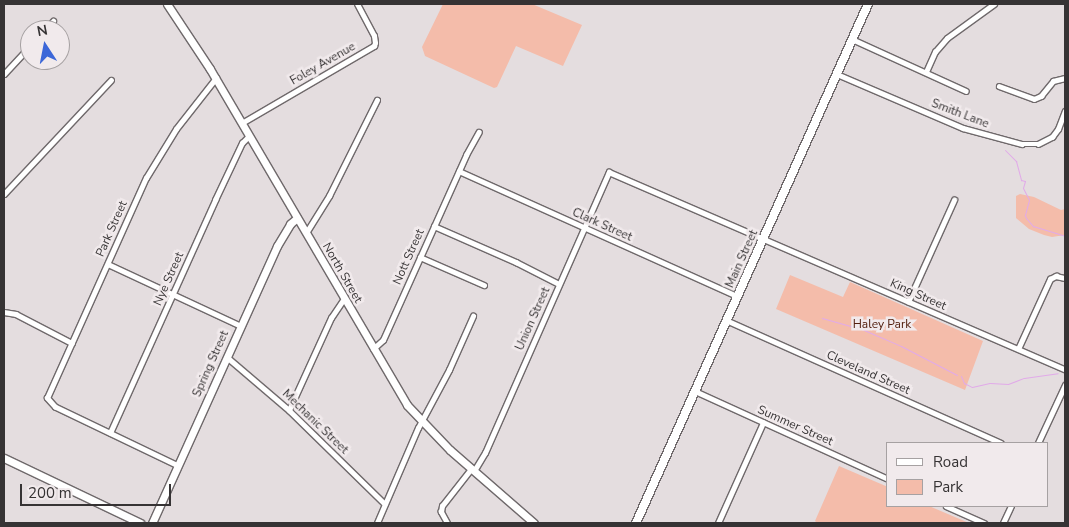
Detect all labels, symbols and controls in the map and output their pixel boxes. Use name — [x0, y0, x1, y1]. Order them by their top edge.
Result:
north arrow — [20, 20, 70, 70]
text: N — [35, 20, 49, 41]
street label: Foley Avenue — [288, 40, 358, 88]
street label: Smith Lane — [929, 96, 991, 132]
street label: Park Street — [93, 199, 131, 259]
street label: Clark Street — [570, 205, 634, 245]
street label: Nott Street — [390, 227, 428, 287]
street label: Main Street — [723, 228, 761, 290]
street label: North Street — [319, 240, 365, 306]
street label: Nye Street — [151, 250, 187, 308]
street label: King Street — [888, 276, 948, 314]
street label: Union Street — [513, 285, 553, 353]
park label: Haley Park — [853, 318, 911, 332]
street label: Spring Street — [190, 329, 232, 399]
street label: Cleveland Street — [824, 348, 912, 398]
street label: Mechanic Street — [279, 387, 351, 457]
street label: Summer Street — [755, 403, 835, 449]
legend — [886, 442, 1049, 507]
text: Road — [933, 452, 968, 472]
scale bar — [22, 474, 174, 506]
text: Park — [933, 477, 963, 497]
text: 200 m — [28, 483, 72, 503]

